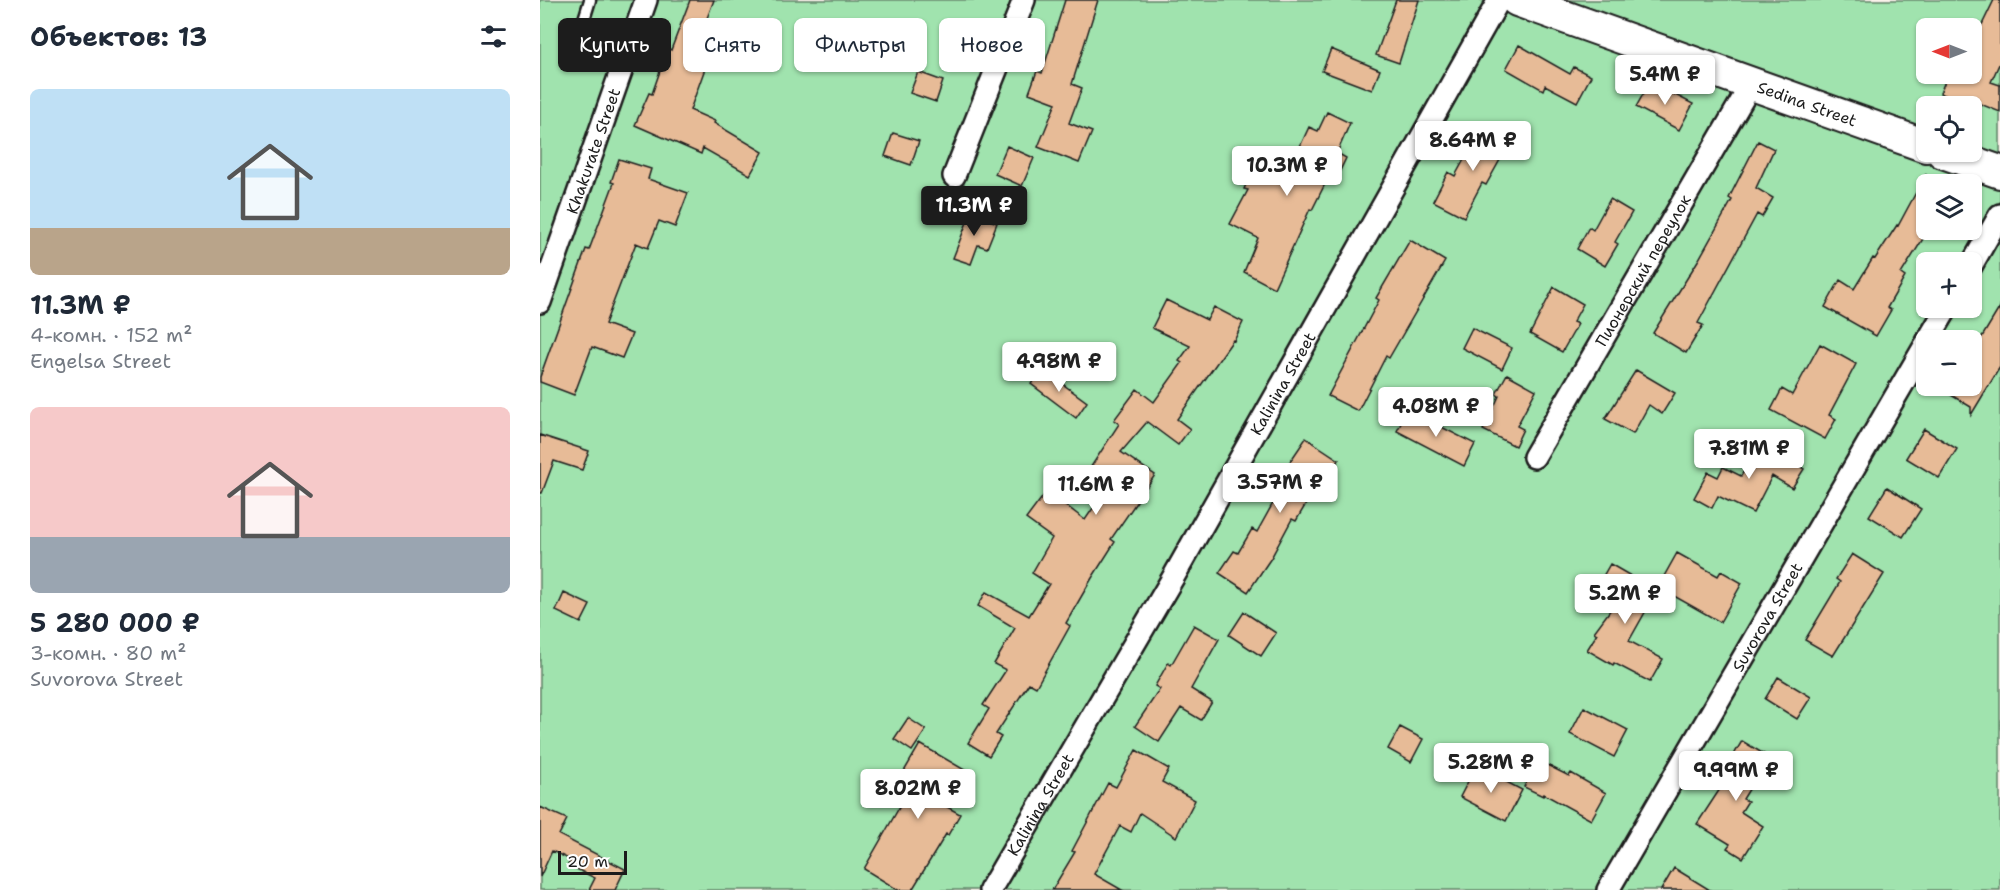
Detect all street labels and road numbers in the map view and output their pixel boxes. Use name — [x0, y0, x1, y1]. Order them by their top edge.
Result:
street label: Sedina Street — [1754, 77, 1860, 131]
street label: Khakurate Street — [562, 85, 625, 217]
street label: Пионерский переулок — [1591, 190, 1696, 350]
street label: Kalinina Street — [1246, 328, 1320, 439]
street label: Suvorova Street — [1728, 559, 1807, 675]
street label: Kalinina Street — [1002, 750, 1079, 860]

